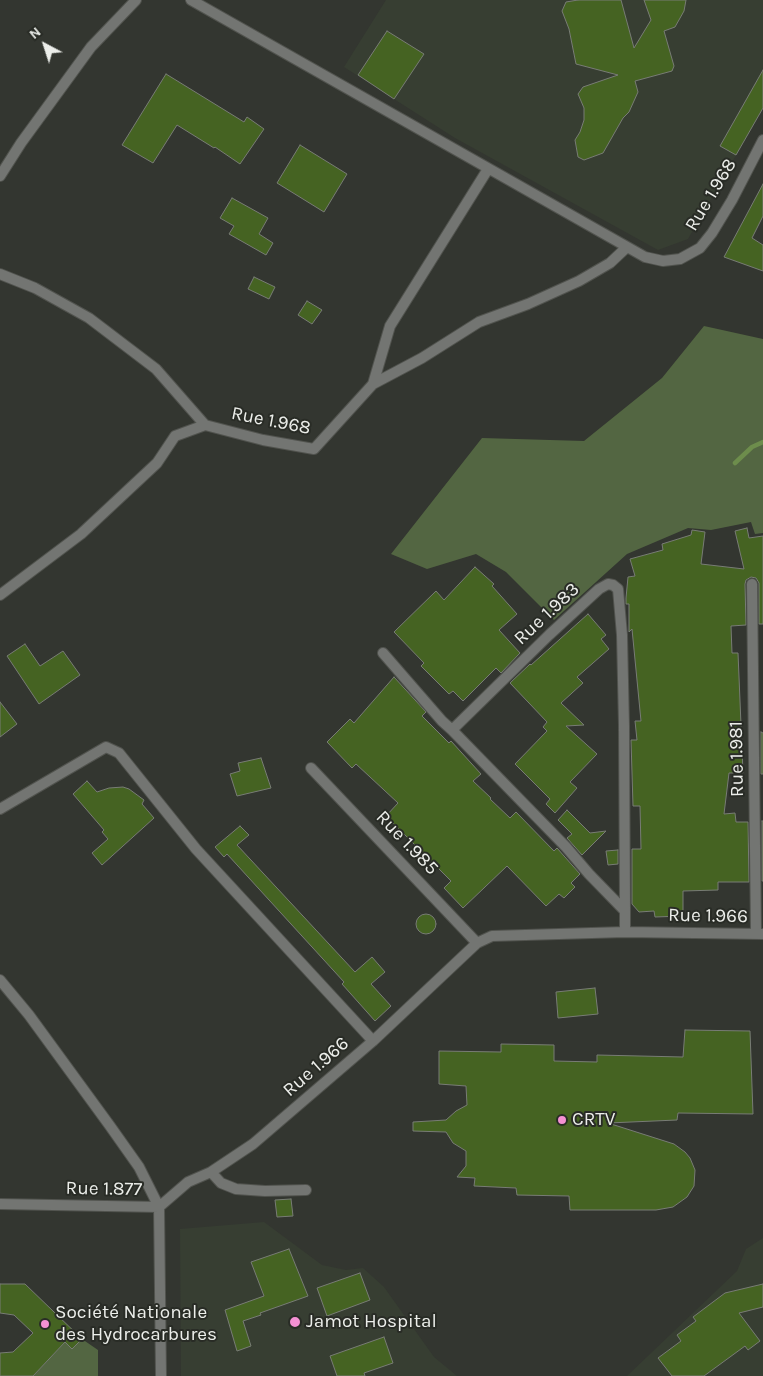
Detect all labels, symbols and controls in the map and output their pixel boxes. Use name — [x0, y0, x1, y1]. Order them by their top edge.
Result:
north arrow — [20, 20, 70, 70]
text: N — [26, 23, 44, 43]
street label: Rue 1.968 — [680, 155, 742, 235]
street label: Rue 1.968 — [229, 402, 313, 440]
street label: Rue 1.983 — [510, 578, 584, 650]
street label: Rue 1.981 — [725, 721, 749, 797]
street label: Rue 1.985 — [371, 806, 443, 880]
street label: Rue 1.966 — [668, 904, 748, 928]
street label: Rue 1.966 — [278, 1032, 354, 1102]
place label: CRTV — [572, 1109, 615, 1131]
marker: CRTV — [556, 1114, 568, 1126]
street label: Rue 1.877 — [66, 1177, 142, 1201]
place label: Société Nationale des Hydrocarbures — [55, 1302, 217, 1346]
place label: Jamot Hospital — [306, 1311, 437, 1333]
marker: Jamot Hospital — [288, 1315, 302, 1329]
marker: Société Nationale des Hydrocarbures — [39, 1318, 51, 1330]

